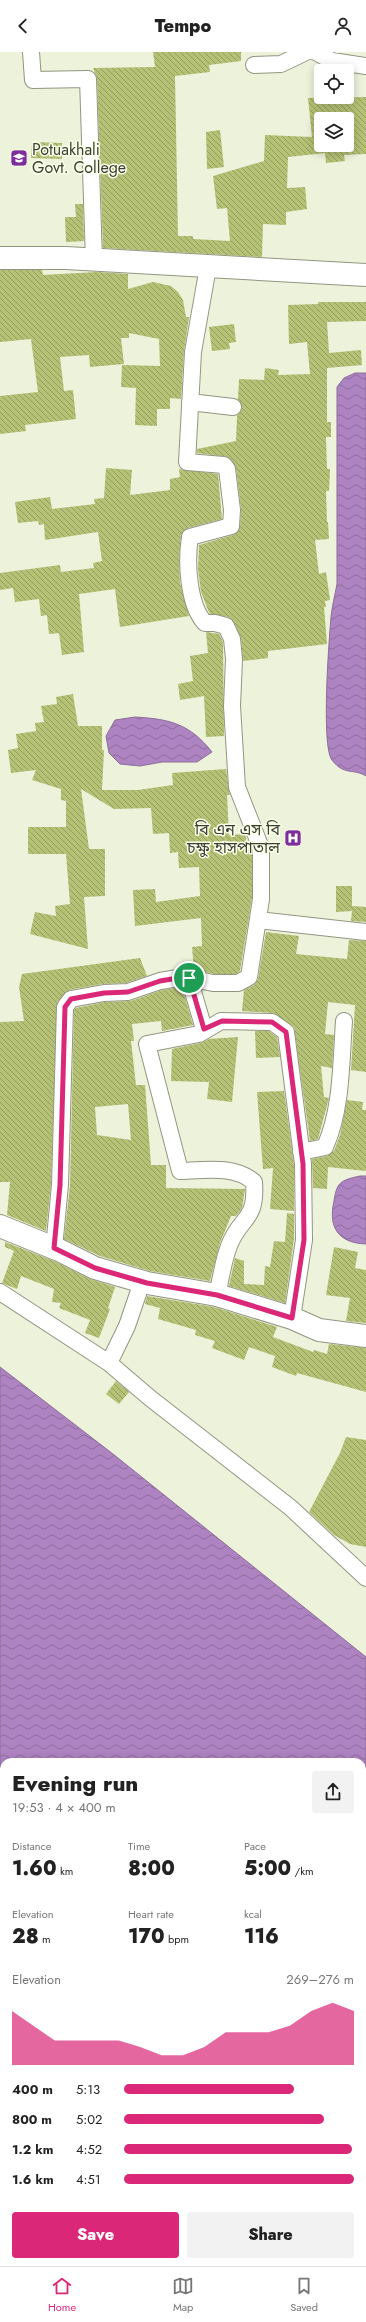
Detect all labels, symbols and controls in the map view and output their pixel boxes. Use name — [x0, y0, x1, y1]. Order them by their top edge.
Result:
text: Tempo — [155, 13, 211, 39]
icon: back — [12, 15, 34, 37]
icon: person — [332, 15, 354, 37]
map controls — [314, 64, 354, 152]
button: locate — [314, 64, 354, 104]
button: layers — [314, 112, 354, 152]
place label: Potuakhali Govt. College — [32, 138, 126, 179]
school or university icon: Potuakhali Govt. College — [9, 148, 29, 168]
place label: বি এন এস বি চক্ষু হাসপাতাল — [186, 818, 280, 859]
hospital icon: বি এন এস বি চক্ষু হাসপাতাল — [283, 828, 303, 848]
pin — [172, 961, 206, 995]
icon: arrive — [178, 967, 200, 989]
text: Evening run — [12, 1767, 138, 1799]
button: share — [312, 1771, 354, 1813]
text: 19:53 · 4 × 400 m — [12, 1798, 116, 1817]
text: Distance — [12, 1838, 51, 1854]
text: Time — [128, 1838, 150, 1854]
text: Pace — [244, 1838, 266, 1854]
text: 1.60 — [12, 1854, 57, 1883]
text: 8:00 — [128, 1854, 175, 1883]
text: 5:00 — [244, 1854, 291, 1883]
text: km — [57, 1863, 73, 1879]
text: /km — [291, 1863, 314, 1879]
text: Elevation — [12, 1906, 54, 1922]
text: Heart rate — [128, 1906, 174, 1922]
text: kcal — [244, 1906, 262, 1922]
text: 28 — [12, 1922, 39, 1951]
text: 170 — [128, 1922, 165, 1951]
text: 116 — [244, 1922, 279, 1951]
text: m — [39, 1931, 51, 1947]
text: bpm — [165, 1931, 189, 1947]
text: Elevation — [12, 1970, 61, 1989]
text: 269–276 m — [286, 1970, 354, 1989]
text: 400 m — [12, 2080, 53, 2099]
text: 5:13 — [76, 2080, 100, 2099]
text: 800 m — [12, 2110, 52, 2129]
text: 5:02 — [76, 2110, 102, 2129]
text: 1.2 km — [12, 2140, 53, 2159]
text: 4:52 — [76, 2140, 102, 2159]
text: 1.6 km — [12, 2170, 54, 2189]
text: 4:51 — [76, 2170, 101, 2189]
button: Save — [12, 2212, 179, 2258]
button: Share — [187, 2212, 354, 2258]
tab: Home — [48, 2275, 76, 2315]
tab: Map — [172, 2275, 194, 2315]
tab: Saved — [290, 2275, 318, 2315]

